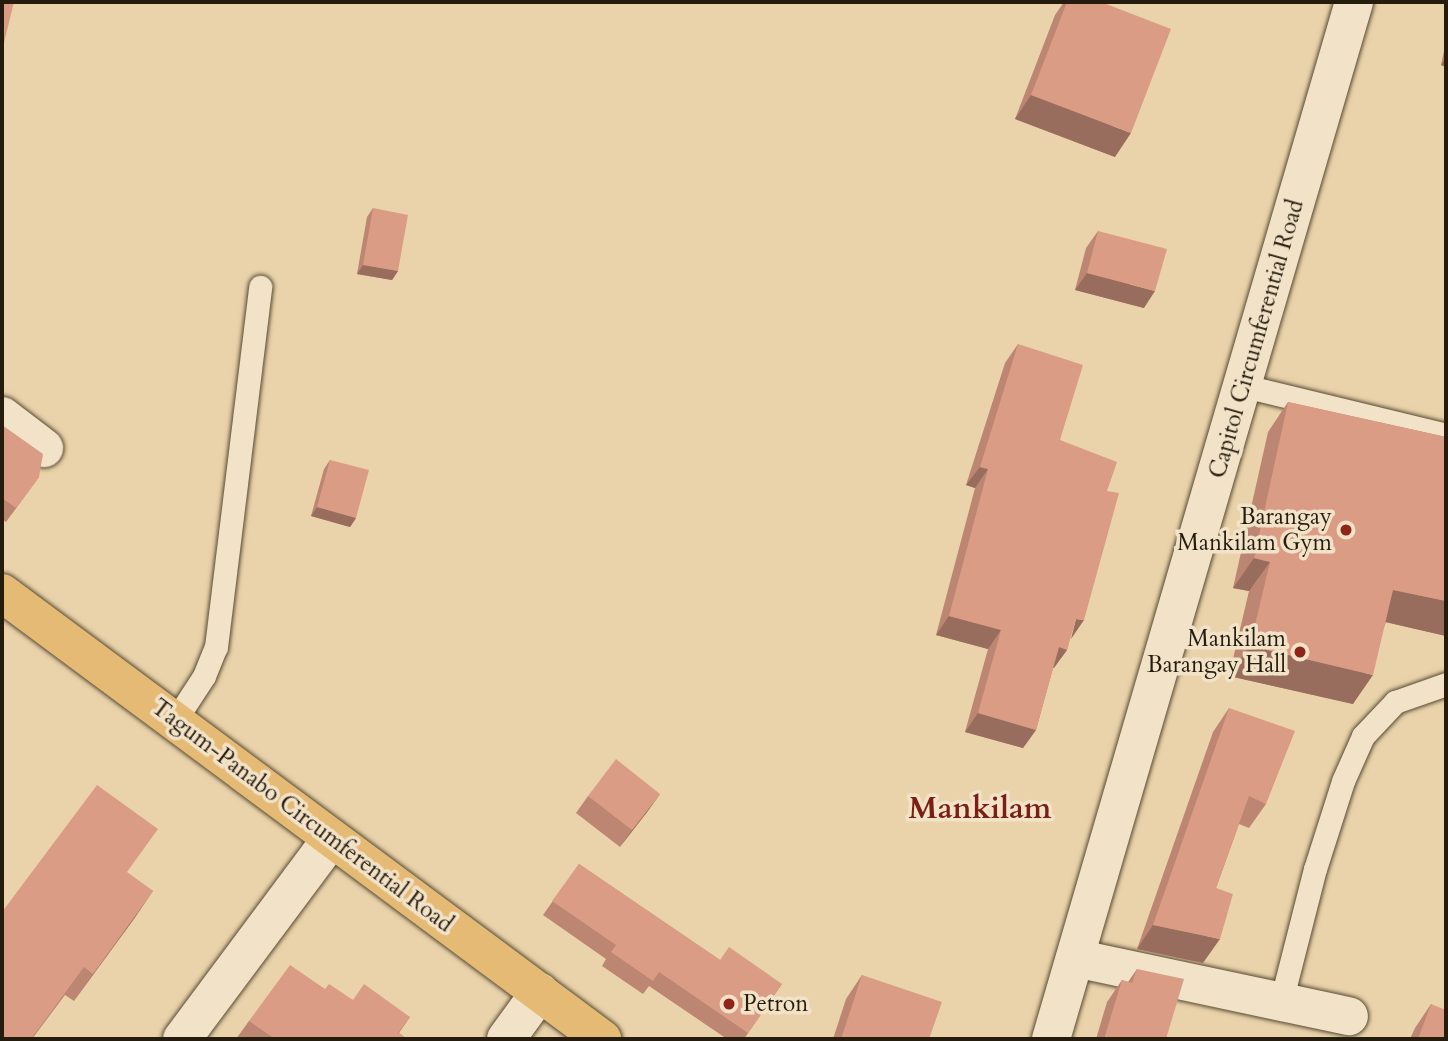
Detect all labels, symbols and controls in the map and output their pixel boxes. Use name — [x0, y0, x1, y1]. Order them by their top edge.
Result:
street label: Capitol Circumferential Road — [1204, 196, 1310, 482]
place label: Barangay Mankilam Gym — [1177, 503, 1332, 557]
marker: Barangay Mankilam Gym — [1338, 522, 1354, 538]
place label: Mankilam Barangay Hall — [1147, 625, 1286, 679]
marker: Mankilam Barangay Hall — [1292, 644, 1308, 660]
street label: Tagum-Panabo Circumferential Road — [146, 694, 458, 938]
district label: Mankilam — [909, 791, 1051, 827]
place label: Petron — [743, 990, 808, 1018]
marker: Petron — [721, 996, 737, 1012]

